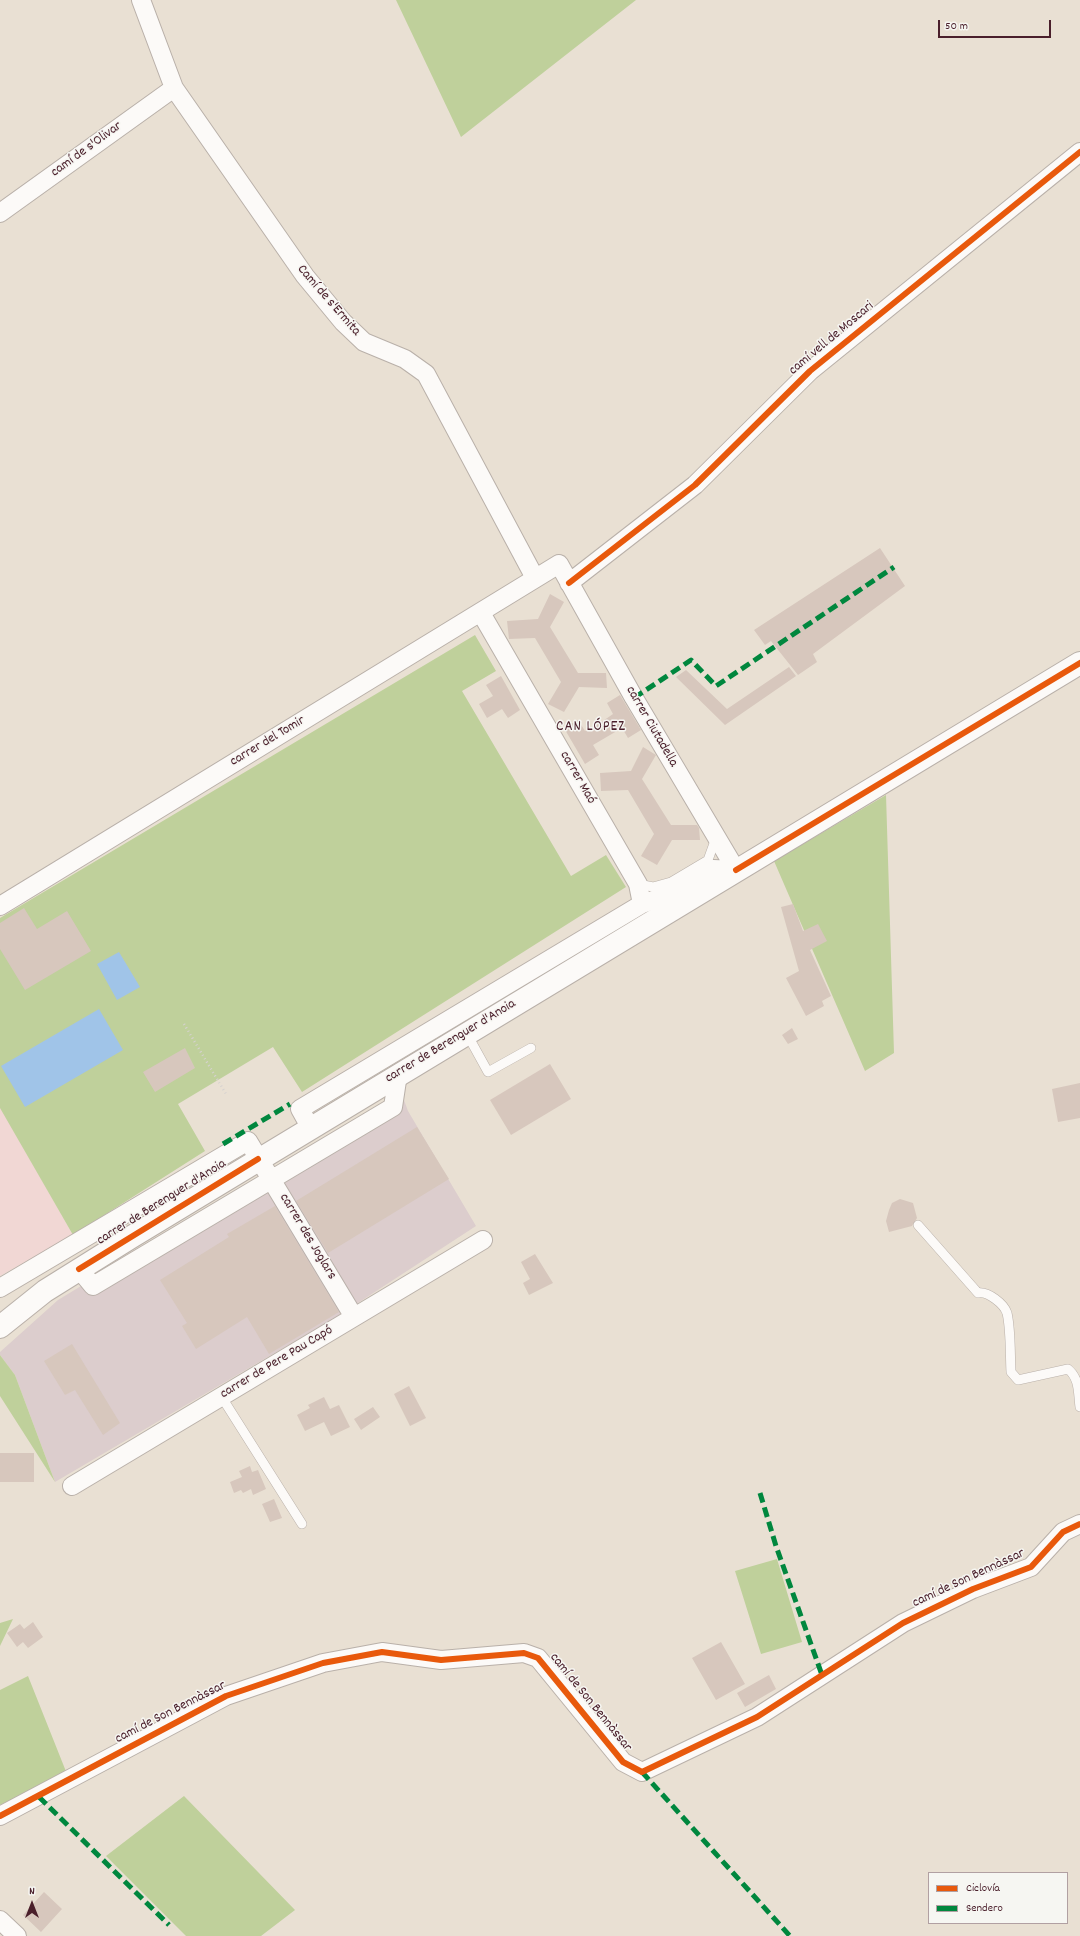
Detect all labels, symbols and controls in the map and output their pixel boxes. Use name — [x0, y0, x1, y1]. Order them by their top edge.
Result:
scale bar — [940, 12, 1053, 38]
text: 50 m — [945, 18, 968, 35]
street label: camí de s'Olivar — [48, 119, 126, 181]
street label: Camí de s'Ermita — [292, 262, 364, 340]
street label: camí vell de Moscari — [786, 299, 878, 379]
street label: carrer Ciutadella — [621, 684, 681, 770]
street label: carrer del Tomir — [228, 713, 308, 771]
district label: CAN LÓPEZ — [556, 719, 626, 737]
street label: carrer Maó — [555, 749, 599, 807]
street label: carrer de Berenguer d'Anoia — [383, 996, 519, 1088]
street label: carrer de Berenguer d'Anoia — [94, 1156, 230, 1250]
street label: carrer des Joglars — [275, 1191, 339, 1283]
street label: carrer de Pere Pau Capó — [218, 1323, 336, 1403]
street label: camí de Son Bennàssar — [910, 1546, 1028, 1612]
street label: camí de Son Bennàssar — [545, 1650, 635, 1756]
street label: camí de Son Bennàssar — [113, 1678, 229, 1748]
legend — [928, 1872, 1068, 1924]
text: Ciclovía — [966, 1880, 1000, 1897]
north arrow — [12, 1884, 52, 1924]
text: N — [29, 1884, 35, 1900]
text: Sendero — [966, 1900, 1003, 1917]

